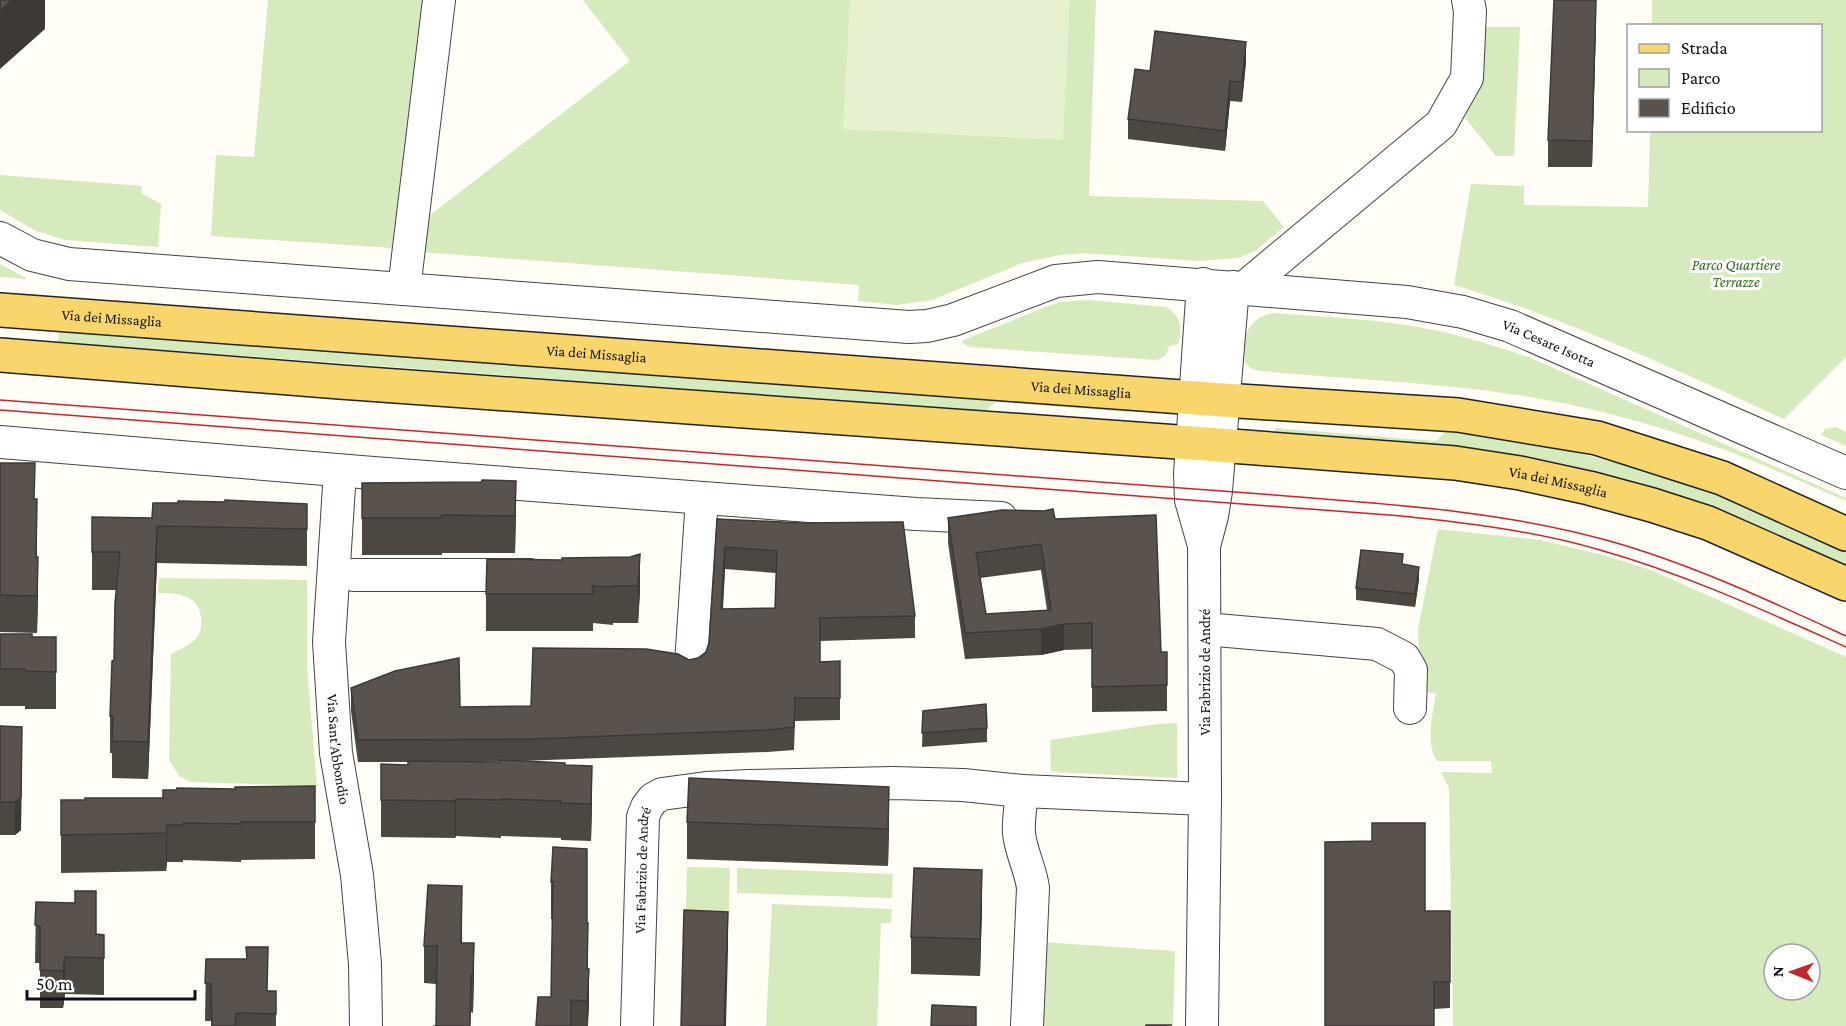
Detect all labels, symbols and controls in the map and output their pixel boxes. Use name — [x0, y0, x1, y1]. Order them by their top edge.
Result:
legend — [1627, 24, 1822, 132]
text: Strada — [1681, 38, 1728, 58]
text: Parco — [1681, 68, 1720, 88]
text: Edificio — [1681, 98, 1736, 118]
park label: Parco Quartiere Terrazze — [1692, 257, 1781, 290]
street label: Via dei Missaglia — [61, 307, 162, 330]
street label: Via Cesare Isotta — [1501, 316, 1598, 370]
street label: Via dei Missaglia — [546, 342, 647, 366]
street label: Via dei Missaglia — [1030, 378, 1132, 401]
street label: Via dei Missaglia — [1508, 463, 1609, 501]
street label: Via Fabrizio de André — [1197, 608, 1213, 735]
street label: Via Sant'Abbondio — [324, 693, 353, 806]
street label: Via Fabrizio de André — [632, 804, 654, 934]
north arrow — [1762, 942, 1822, 1002]
scale bar — [27, 963, 195, 1001]
text: N — [1769, 966, 1786, 977]
text: 50 m — [36, 974, 73, 994]

